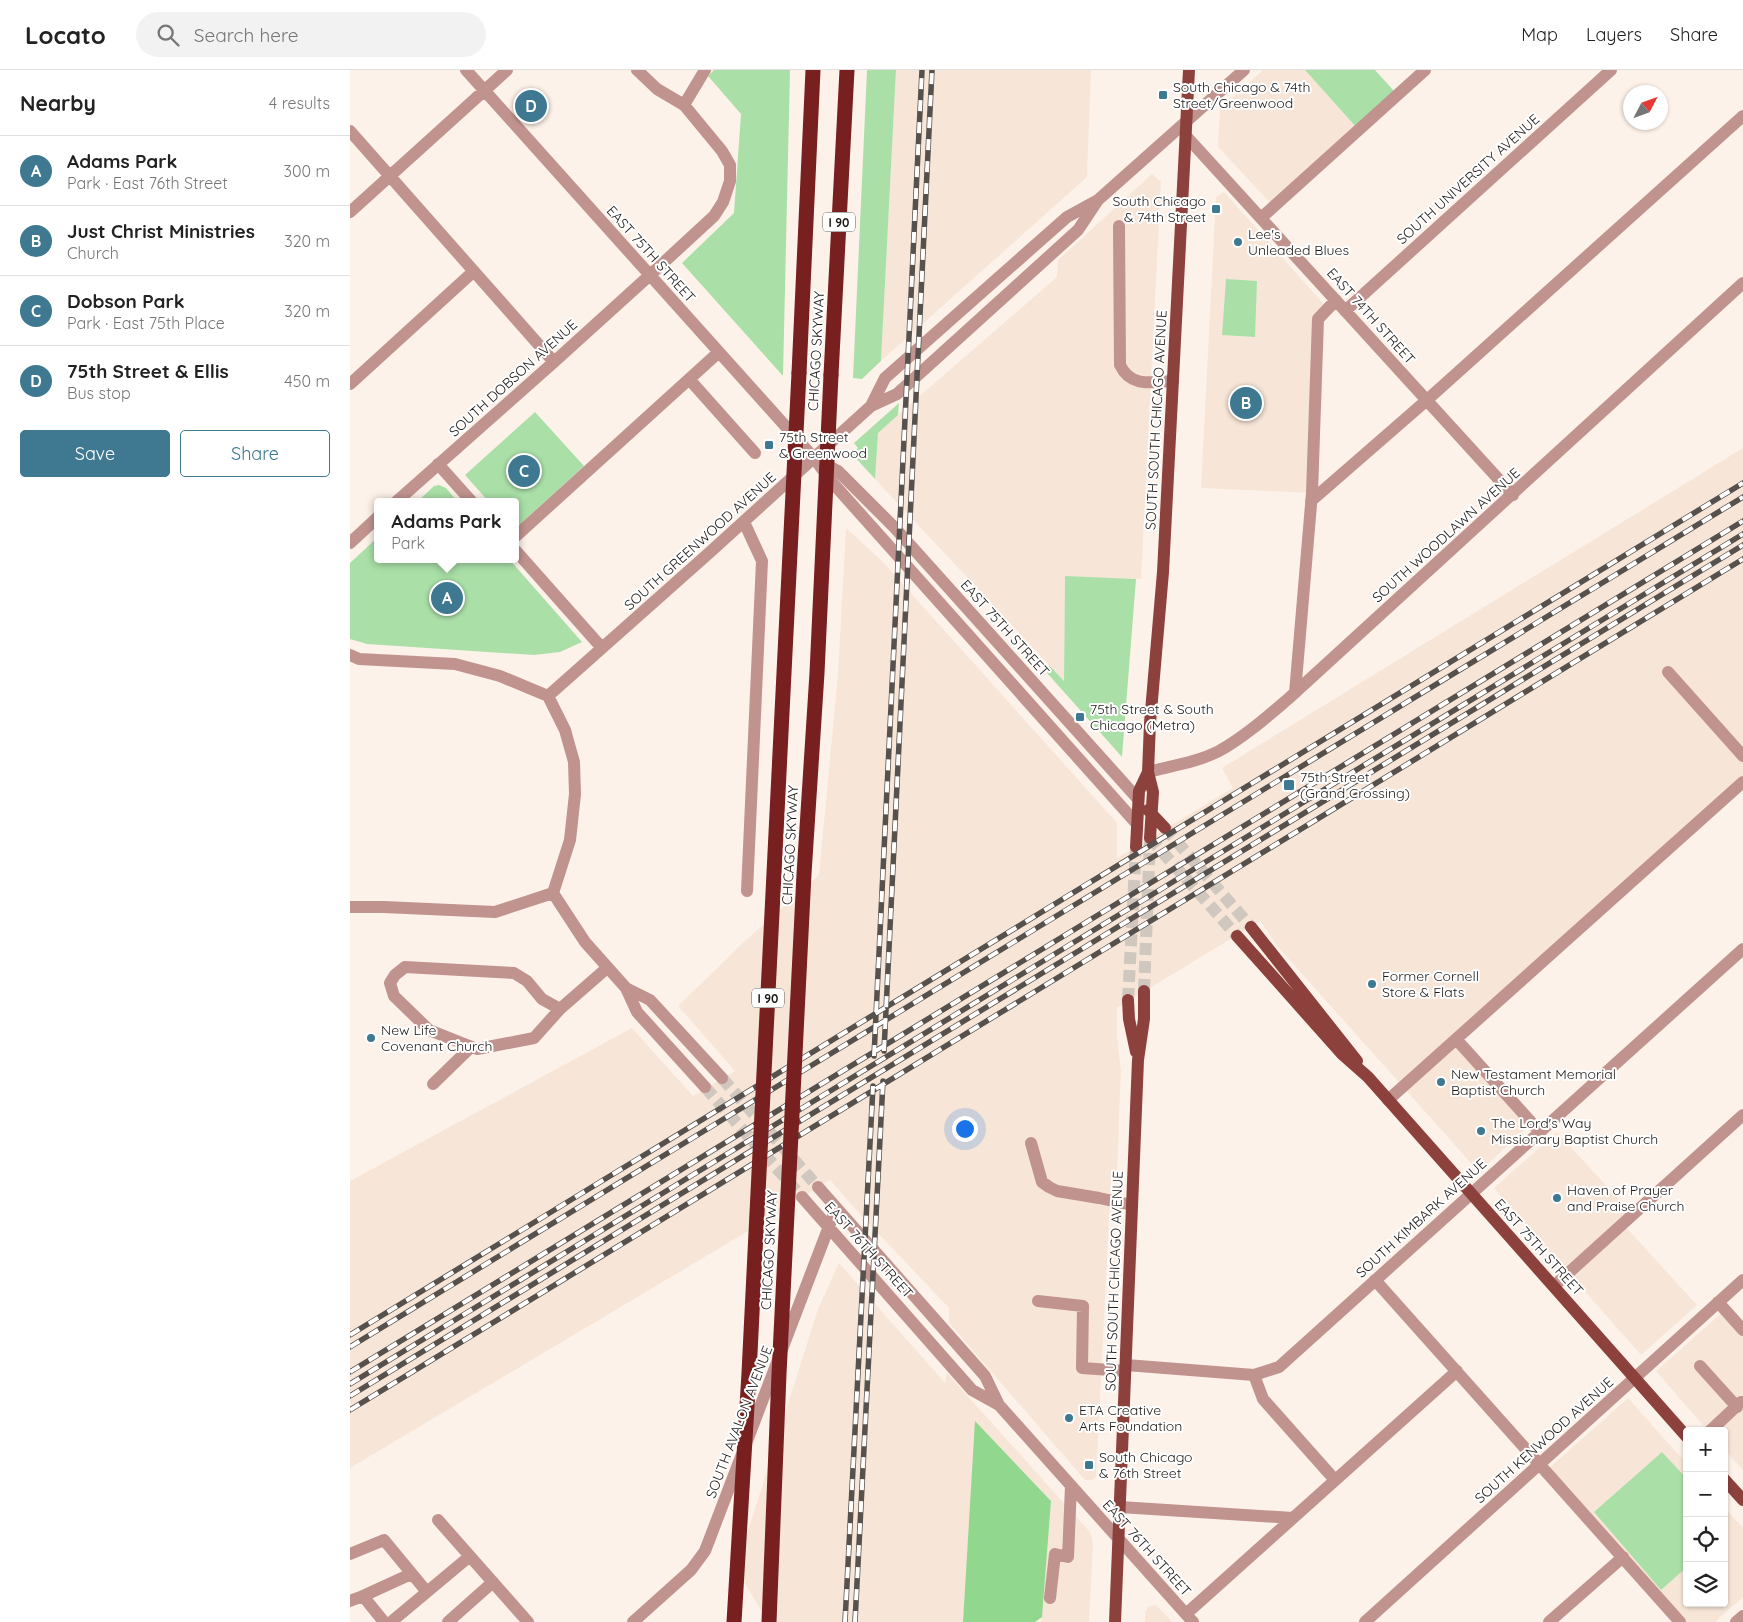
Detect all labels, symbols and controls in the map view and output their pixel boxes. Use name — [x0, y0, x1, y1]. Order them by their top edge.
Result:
search box — [136, 12, 486, 57]
text: Locato — [25, 20, 106, 50]
icon: search — [154, 21, 182, 49]
text: Search here — [194, 23, 299, 47]
text: Map — [1521, 23, 1558, 46]
text: Layers — [1586, 23, 1642, 46]
text: Share — [1670, 23, 1718, 46]
place label: South Chicago & 74th Street/Greenwood — [1173, 78, 1310, 112]
north arrow — [1623, 85, 1668, 130]
pin: D — [515, 87, 547, 125]
marker: South Chicago & 74th Street/Greenwood — [1157, 89, 1169, 101]
text: Nearby — [20, 90, 96, 116]
text: 4 results — [269, 93, 330, 113]
street label: SOUTH UNIVERSITY AVENUE — [1393, 110, 1543, 248]
text: Adams Park — [67, 149, 177, 173]
text: A — [31, 161, 41, 181]
text: 300 m — [284, 161, 330, 181]
text: Park · East 76th Street — [67, 173, 228, 193]
place label: South Chicago & 74th Street — [1112, 192, 1206, 226]
street label: EAST 75TH STREET — [603, 202, 699, 306]
marker: South Chicago & 74th Street — [1210, 203, 1222, 215]
road number: I 90 — [823, 212, 855, 232]
text: Just Christ Ministries — [67, 219, 255, 243]
place label: Lee's Unleaded Blues — [1248, 225, 1349, 259]
text: B — [31, 231, 41, 251]
text: 320 m — [284, 231, 330, 251]
marker: Lee's Unleaded Blues — [1232, 236, 1244, 248]
text: Church — [67, 243, 119, 263]
street label: EAST 74TH STREET — [1323, 264, 1419, 368]
text: Dobson Park — [67, 289, 185, 313]
street label: CHICAGO SKYWAY — [804, 290, 828, 411]
text: C — [31, 301, 41, 321]
text: 320 m — [284, 301, 330, 321]
street label: SOUTH SOUTH CHICAGO AVENUE — [1141, 310, 1171, 530]
text: Park · East 75th Place — [67, 313, 225, 333]
street label: SOUTH DOBSON AVENUE — [445, 316, 581, 440]
text: 75th Street & Ellis — [67, 359, 229, 383]
text: D — [30, 371, 42, 391]
text: 450 m — [284, 371, 330, 391]
text: Bus stop — [67, 383, 131, 403]
pin: B — [1230, 384, 1262, 422]
place label: 75th Street & Greenwood — [779, 428, 867, 462]
button: Save — [20, 430, 170, 477]
button: Share — [180, 430, 330, 477]
marker: 75th Street & Greenwood — [763, 439, 775, 451]
pin: C — [508, 452, 540, 490]
street label: SOUTH WOODLAWN AVENUE — [1368, 464, 1524, 606]
street label: SOUTH GREENWOOD AVENUE — [620, 468, 780, 614]
popup — [374, 498, 519, 563]
text: Adams Park — [391, 509, 502, 533]
text: Park — [391, 533, 425, 553]
street label: EAST 75TH STREET — [957, 576, 1053, 680]
pin: A — [431, 579, 463, 617]
place label: 75th Street & South Chicago (Metra) — [1090, 700, 1214, 734]
marker: 75th Street & South Chicago (Metra) — [1074, 711, 1086, 723]
place label: 75th Street (Grand Crossing) — [1300, 768, 1410, 802]
marker: 75th Street (Grand Crossing) — [1282, 778, 1296, 792]
street label: CHICAGO SKYWAY — [778, 784, 802, 905]
place label: Former Cornell Store & Flats — [1382, 967, 1479, 1001]
marker: Former Cornell Store & Flats — [1366, 978, 1378, 990]
road number: I 90 — [752, 988, 784, 1008]
place label: New Life Covenant Church — [381, 1021, 492, 1055]
marker: New Life Covenant Church — [365, 1032, 377, 1044]
place label: New Testament Memorial Baptist Church — [1451, 1065, 1616, 1099]
marker: New Testament Memorial Baptist Church — [1435, 1076, 1447, 1088]
place label: The Lord's Way Missionary Baptist Church — [1491, 1114, 1658, 1148]
your location — [952, 1116, 978, 1142]
marker: The Lord's Way Missionary Baptist Church — [1475, 1125, 1487, 1137]
street label: SOUTH KIMBARK AVENUE — [1352, 1155, 1490, 1281]
street label: SOUTH SOUTH CHICAGO AVENUE — [1101, 1171, 1127, 1391]
place label: Haven of Prayer and Praise Church — [1567, 1181, 1685, 1215]
street label: CHICAGO SKYWAY — [757, 1189, 781, 1310]
marker: Haven of Prayer and Praise Church — [1551, 1192, 1563, 1204]
street label: EAST 75TH STREET — [1491, 1195, 1587, 1299]
street label: EAST 76TH STREET — [821, 1198, 917, 1302]
street label: SOUTH AVALON AVENUE — [702, 1343, 776, 1501]
street label: SOUTH KENWOOD AVENUE — [1471, 1373, 1617, 1507]
place label: ETA Creative Arts Foundation — [1079, 1401, 1182, 1435]
marker: ETA Creative Arts Foundation — [1063, 1412, 1075, 1424]
map controls — [1683, 1427, 1728, 1607]
button: + — [1683, 1427, 1728, 1472]
place label: South Chicago & 76th Street — [1099, 1448, 1193, 1482]
marker: South Chicago & 76th Street — [1083, 1459, 1095, 1471]
button: − — [1683, 1472, 1728, 1517]
street label: EAST 76TH STREET — [1099, 1496, 1195, 1600]
button: locate — [1683, 1517, 1728, 1562]
button: layers — [1683, 1562, 1728, 1607]

